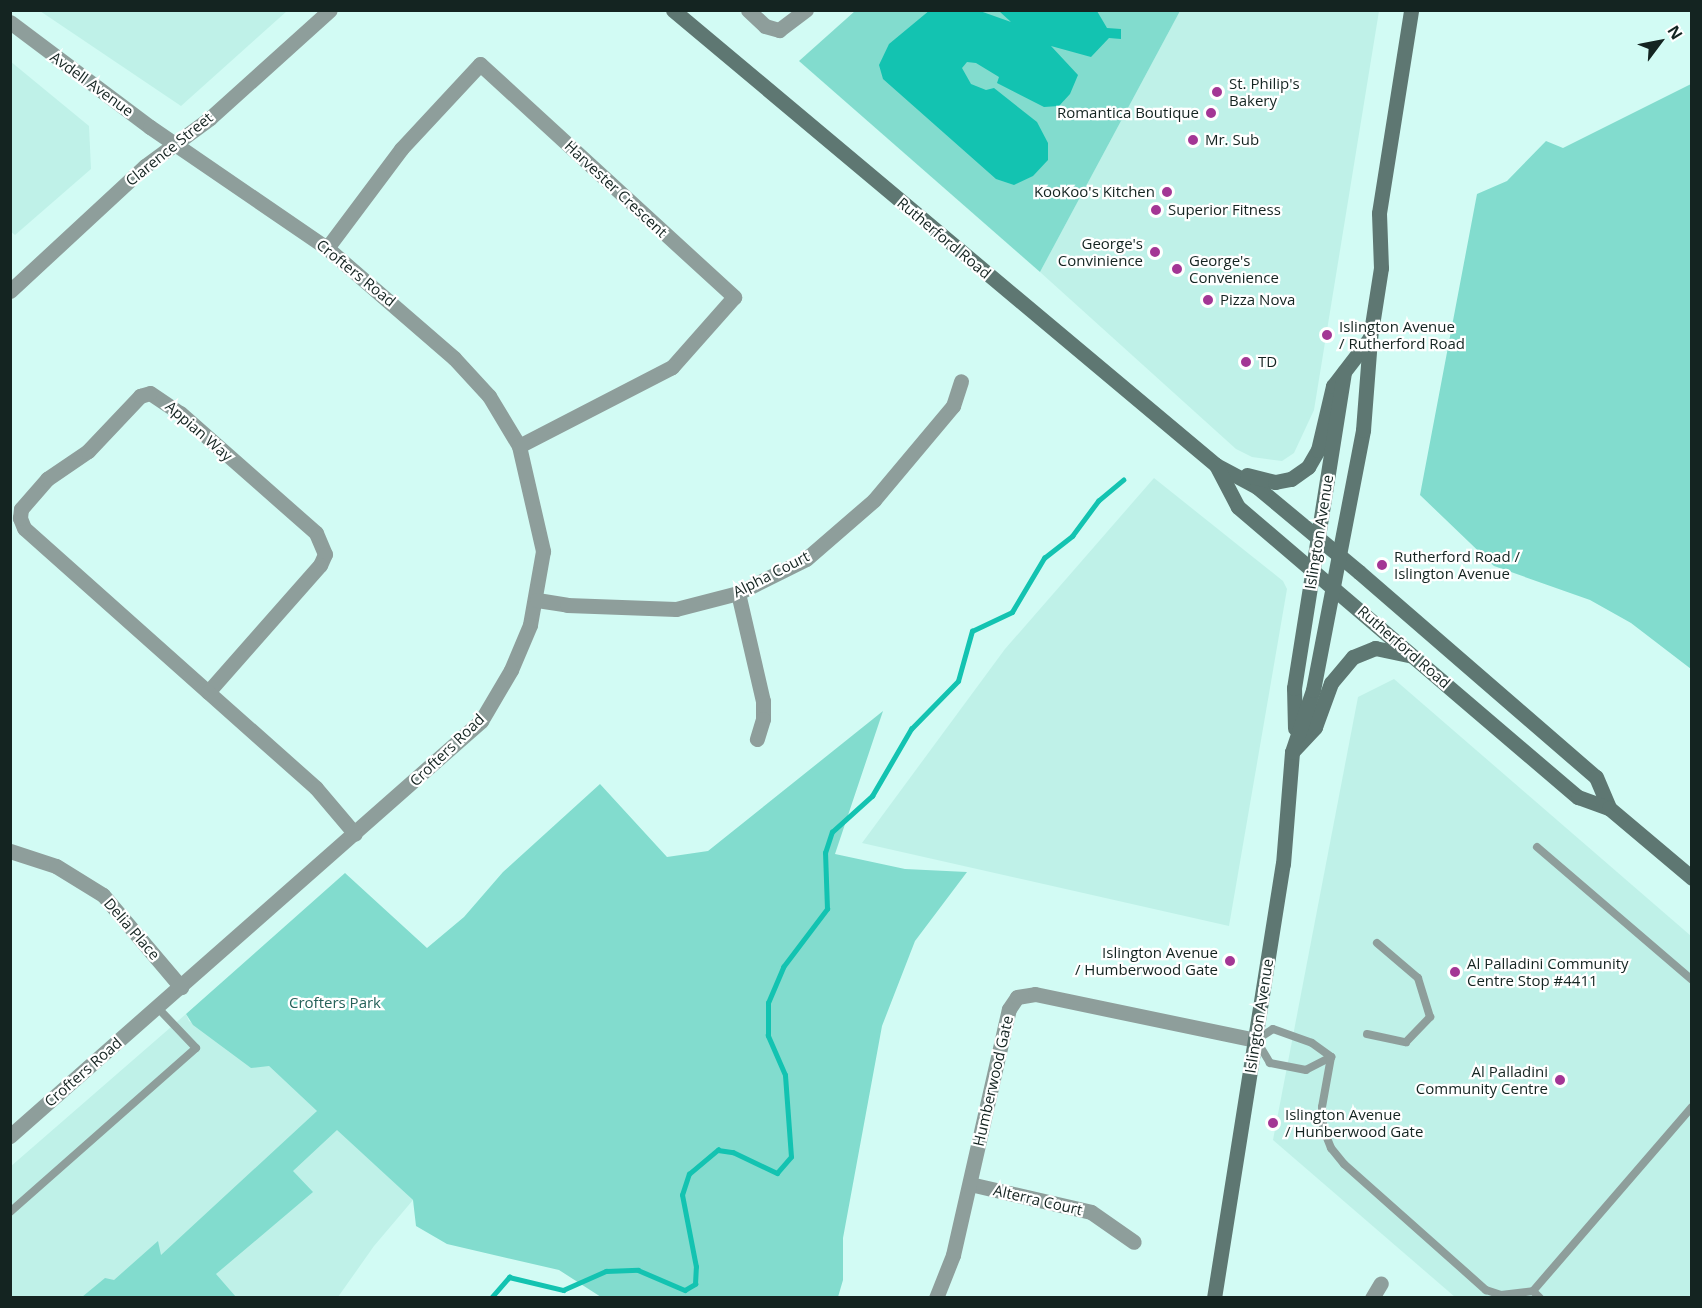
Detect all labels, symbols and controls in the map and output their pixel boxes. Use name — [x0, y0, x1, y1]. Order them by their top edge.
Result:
north arrow — [1630, 12, 1690, 72]
text: N — [1662, 21, 1688, 44]
street label: Avdell Avenue — [47, 48, 137, 120]
place label: St. Philip's Bakery — [1229, 74, 1300, 109]
marker: St. Philip's Bakery — [1210, 85, 1224, 99]
place label: Romantica Boutique — [1057, 104, 1199, 122]
marker: Romantica Boutique — [1204, 106, 1218, 120]
street label: Clarence Street — [122, 108, 216, 190]
place label: Mr. Sub — [1205, 131, 1259, 149]
marker: Mr. Sub — [1186, 133, 1200, 147]
street label: Harvester Crescent — [561, 137, 671, 241]
place label: KooKoo's Kitchen — [1034, 183, 1155, 201]
marker: KooKoo's Kitchen — [1160, 185, 1174, 199]
street label: Rutherford Road — [894, 194, 994, 282]
place label: Superior Fitness — [1168, 201, 1281, 219]
marker: Superior Fitness — [1149, 203, 1163, 217]
place label: George's Convinience — [1058, 234, 1143, 269]
street label: Crofters Road — [313, 236, 399, 310]
marker: George's Convinience — [1148, 245, 1162, 259]
place label: George's Convenience — [1189, 251, 1279, 286]
marker: George's Convenience — [1170, 262, 1184, 276]
place label: Pizza Nova — [1220, 291, 1295, 309]
marker: Pizza Nova — [1201, 293, 1215, 307]
place label: Islington Avenue / Rutherford Road — [1339, 317, 1465, 352]
marker: Islington Avenue / Rutherford Road — [1320, 328, 1334, 342]
place label: TD — [1258, 353, 1277, 371]
marker: TD — [1239, 355, 1253, 369]
street label: Appian Way — [162, 397, 236, 465]
street label: Islington Avenue — [1301, 473, 1337, 591]
street label: Alpha Court — [730, 547, 812, 601]
place label: Rutherford Road / Islington Avenue — [1394, 547, 1520, 582]
marker: Rutherford Road / Islington Avenue — [1375, 558, 1389, 572]
street label: Rutherford Road — [1354, 602, 1454, 692]
street label: Crofters Road — [406, 710, 488, 790]
street label: Delia Place — [100, 894, 164, 964]
place label: Islington Avenue / Humberwood Gate — [1075, 943, 1218, 978]
marker: Islington Avenue / Humberwood Gate — [1223, 954, 1237, 968]
place label: Al Palladini Community Centre Stop #4411 — [1467, 954, 1629, 989]
street label: Islington Avenue — [1241, 957, 1277, 1075]
marker: Al Palladini Community Centre Stop #4411 — [1448, 965, 1462, 979]
park label: Crofters Park — [289, 994, 381, 1012]
street label: Humberwood Gate — [969, 1014, 1017, 1148]
street label: Crofters Road — [41, 1034, 125, 1110]
place label: Al Palladini Community Centre — [1416, 1062, 1548, 1097]
marker: Al Palladini Community Centre — [1553, 1073, 1567, 1087]
place label: Islington Avenue / Hunberwood Gate — [1285, 1105, 1423, 1140]
marker: Islington Avenue / Hunberwood Gate — [1266, 1116, 1280, 1130]
street label: Alterra Court — [992, 1181, 1084, 1219]

